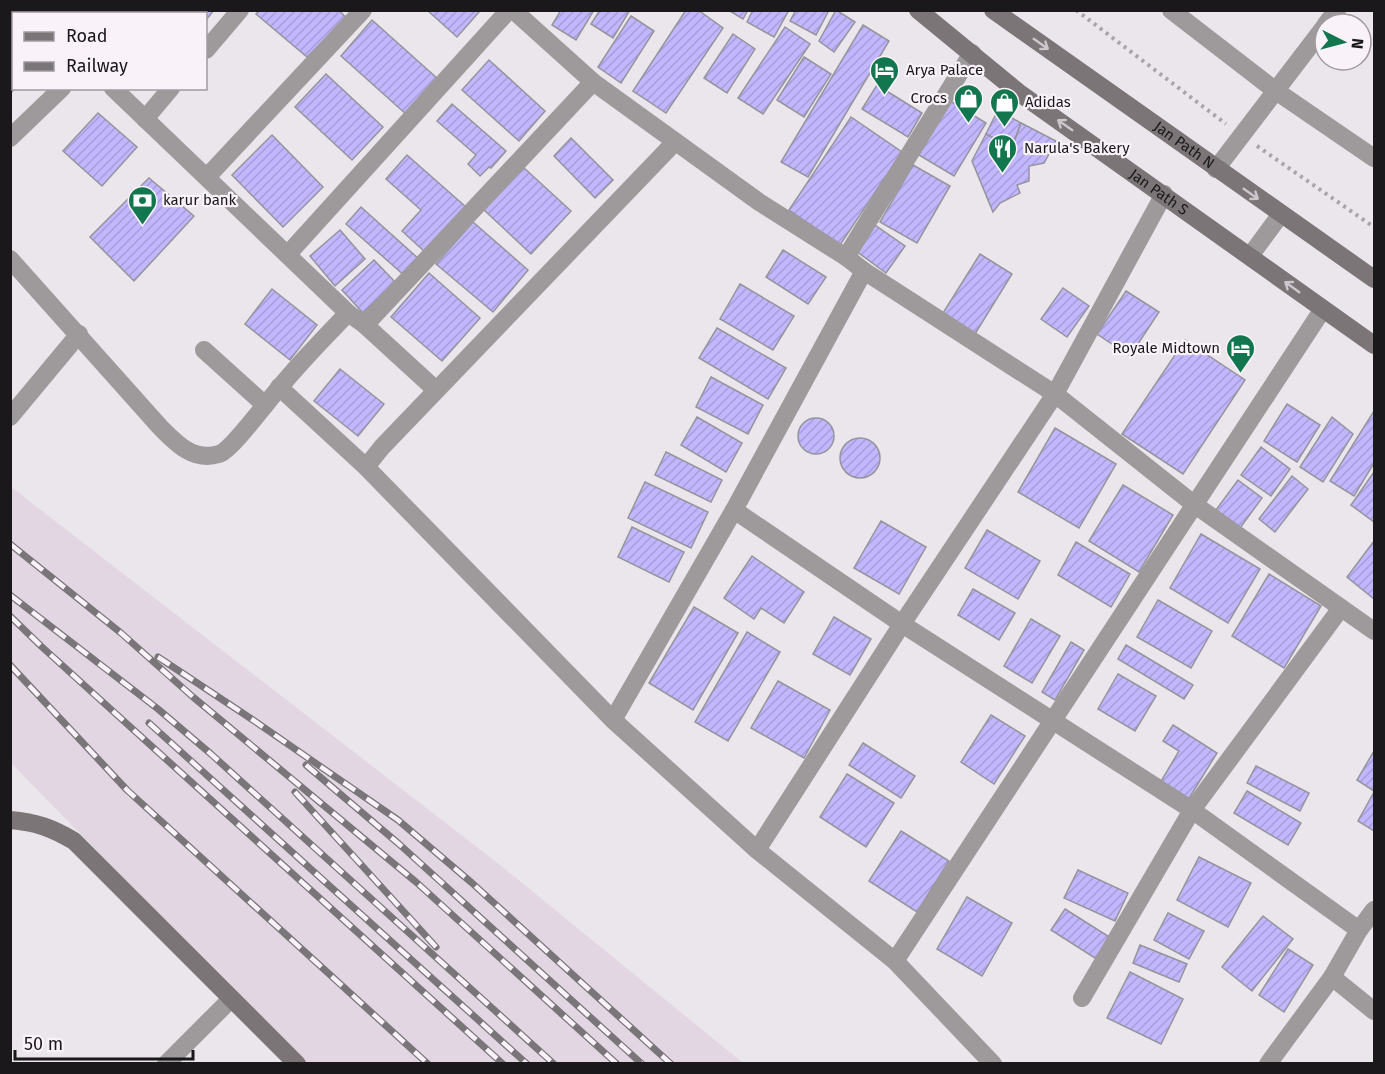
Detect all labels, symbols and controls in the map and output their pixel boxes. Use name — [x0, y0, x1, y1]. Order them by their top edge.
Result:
legend — [12, 12, 207, 90]
north arrow — [1313, 12, 1373, 72]
text: Road — [66, 25, 108, 47]
text: N — [1347, 37, 1367, 50]
one-way arrow — [1032, 38, 1048, 50]
hotel icon: Arya Palace — [869, 54, 901, 96]
text: Railway — [66, 55, 128, 77]
place label: Arya Palace — [906, 61, 983, 79]
shop icon: Crocs — [952, 82, 984, 124]
shop icon: Adidas — [988, 86, 1020, 128]
place label: Crocs — [911, 89, 947, 107]
place label: Adidas — [1025, 93, 1071, 111]
street label: Jan Path N — [1150, 117, 1218, 173]
one-way arrow — [1057, 119, 1074, 131]
restaurant icon: Narula's Bakery — [987, 132, 1019, 174]
place label: Narula's Bakery — [1024, 139, 1130, 157]
street label: Jan Path S — [1126, 165, 1192, 219]
bank icon: karur bank — [126, 184, 158, 226]
one-way arrow — [1242, 188, 1259, 200]
place label: karur bank — [163, 191, 237, 209]
one-way arrow — [1285, 281, 1301, 293]
hotel icon: Royale Midtown — [1225, 332, 1257, 374]
place label: Royale Midtown — [1112, 339, 1220, 357]
scale bar — [15, 1023, 194, 1061]
text: 50 m — [24, 1033, 63, 1055]

